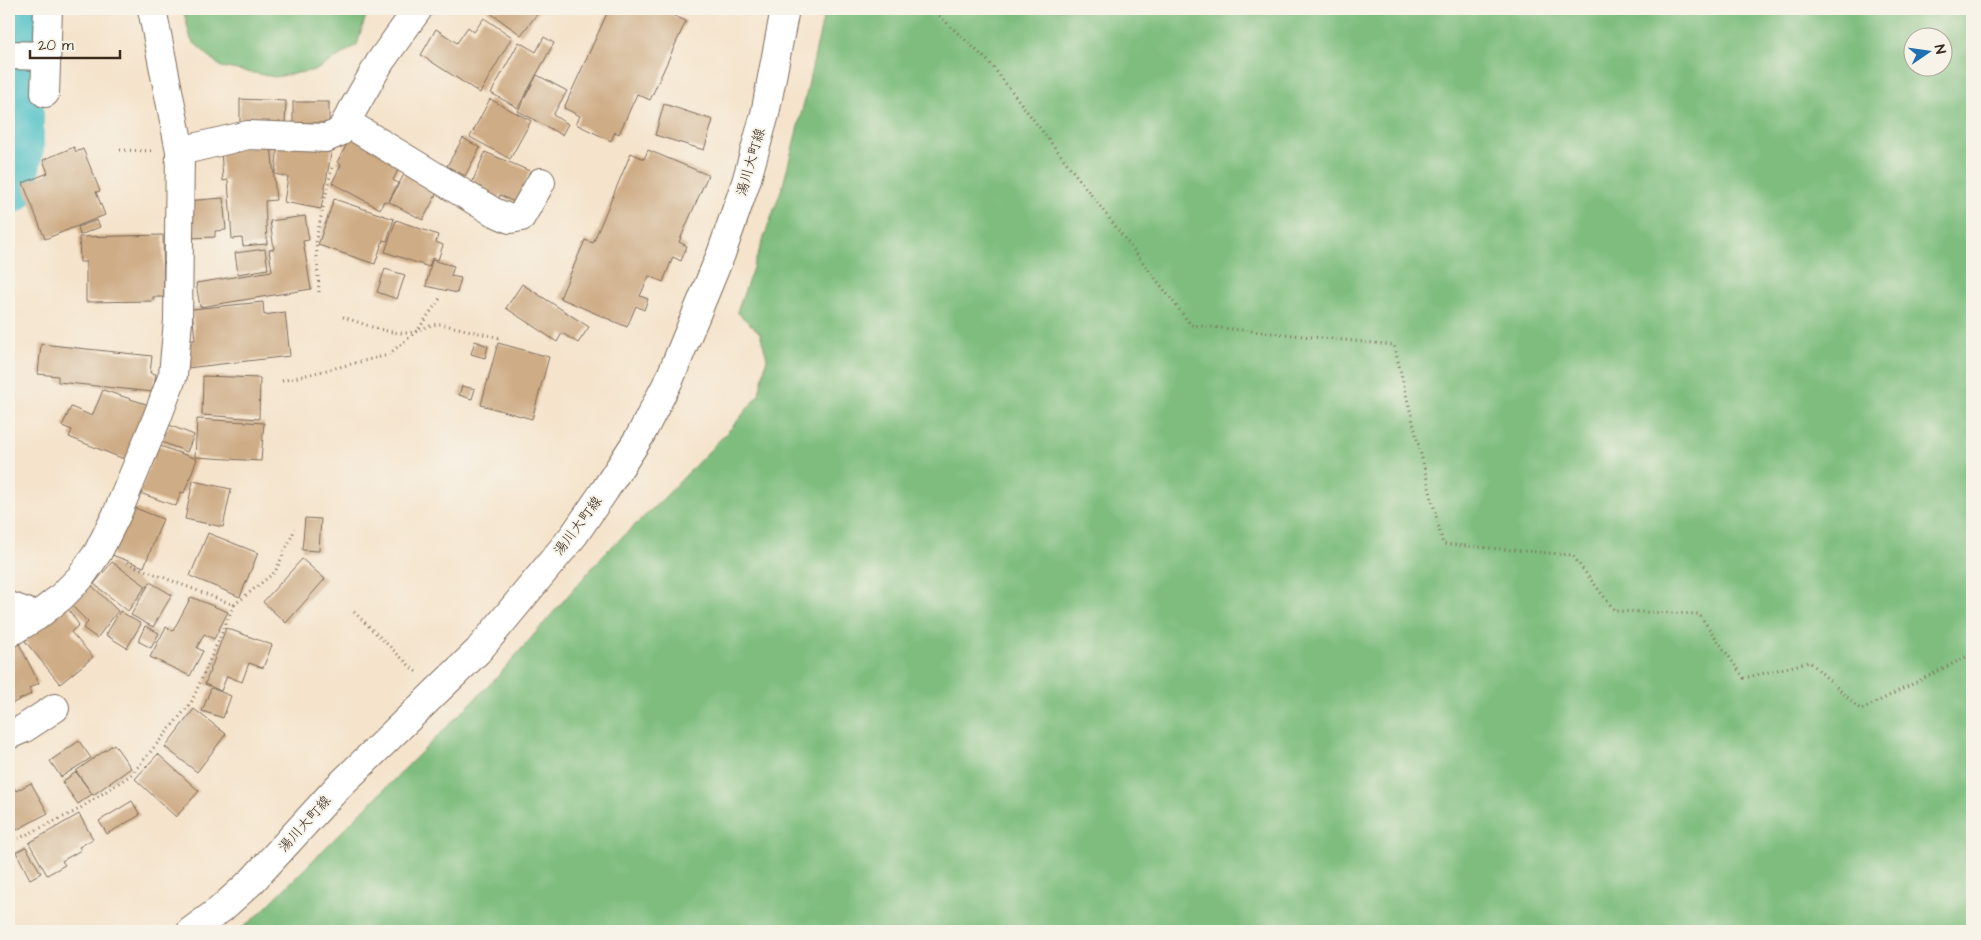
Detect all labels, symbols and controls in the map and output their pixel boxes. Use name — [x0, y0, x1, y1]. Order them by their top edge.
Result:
scale bar — [30, 28, 120, 60]
north arrow — [1904, 28, 1954, 78]
text: 20 m — [38, 35, 74, 56]
text: N — [1929, 43, 1950, 56]
street label: 湯川大町線 — [732, 126, 770, 198]
street label: 湯川大町線 — [549, 492, 607, 560]
street label: 湯川大町線 — [274, 791, 336, 857]

